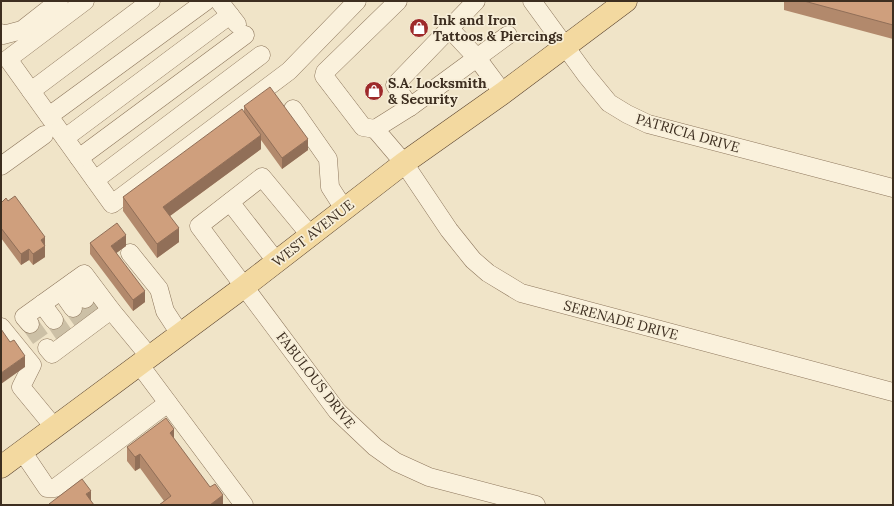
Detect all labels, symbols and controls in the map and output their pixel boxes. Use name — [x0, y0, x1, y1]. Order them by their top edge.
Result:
place label: Ink and Iron Tattoos & Piercings — [433, 11, 563, 45]
shop icon: Ink and Iron Tattoos & Piercings — [408, 17, 430, 39]
place label: S.A. Locksmith & Security — [388, 74, 487, 108]
shop icon: S.A. Locksmith & Security — [363, 80, 385, 102]
street label: PATRICIA DRIVE — [634, 110, 742, 157]
street label: WEST AVENUE — [268, 195, 358, 271]
street label: SERENADE DRIVE — [562, 296, 681, 344]
street label: FABULOUS DRIVE — [273, 328, 359, 432]

